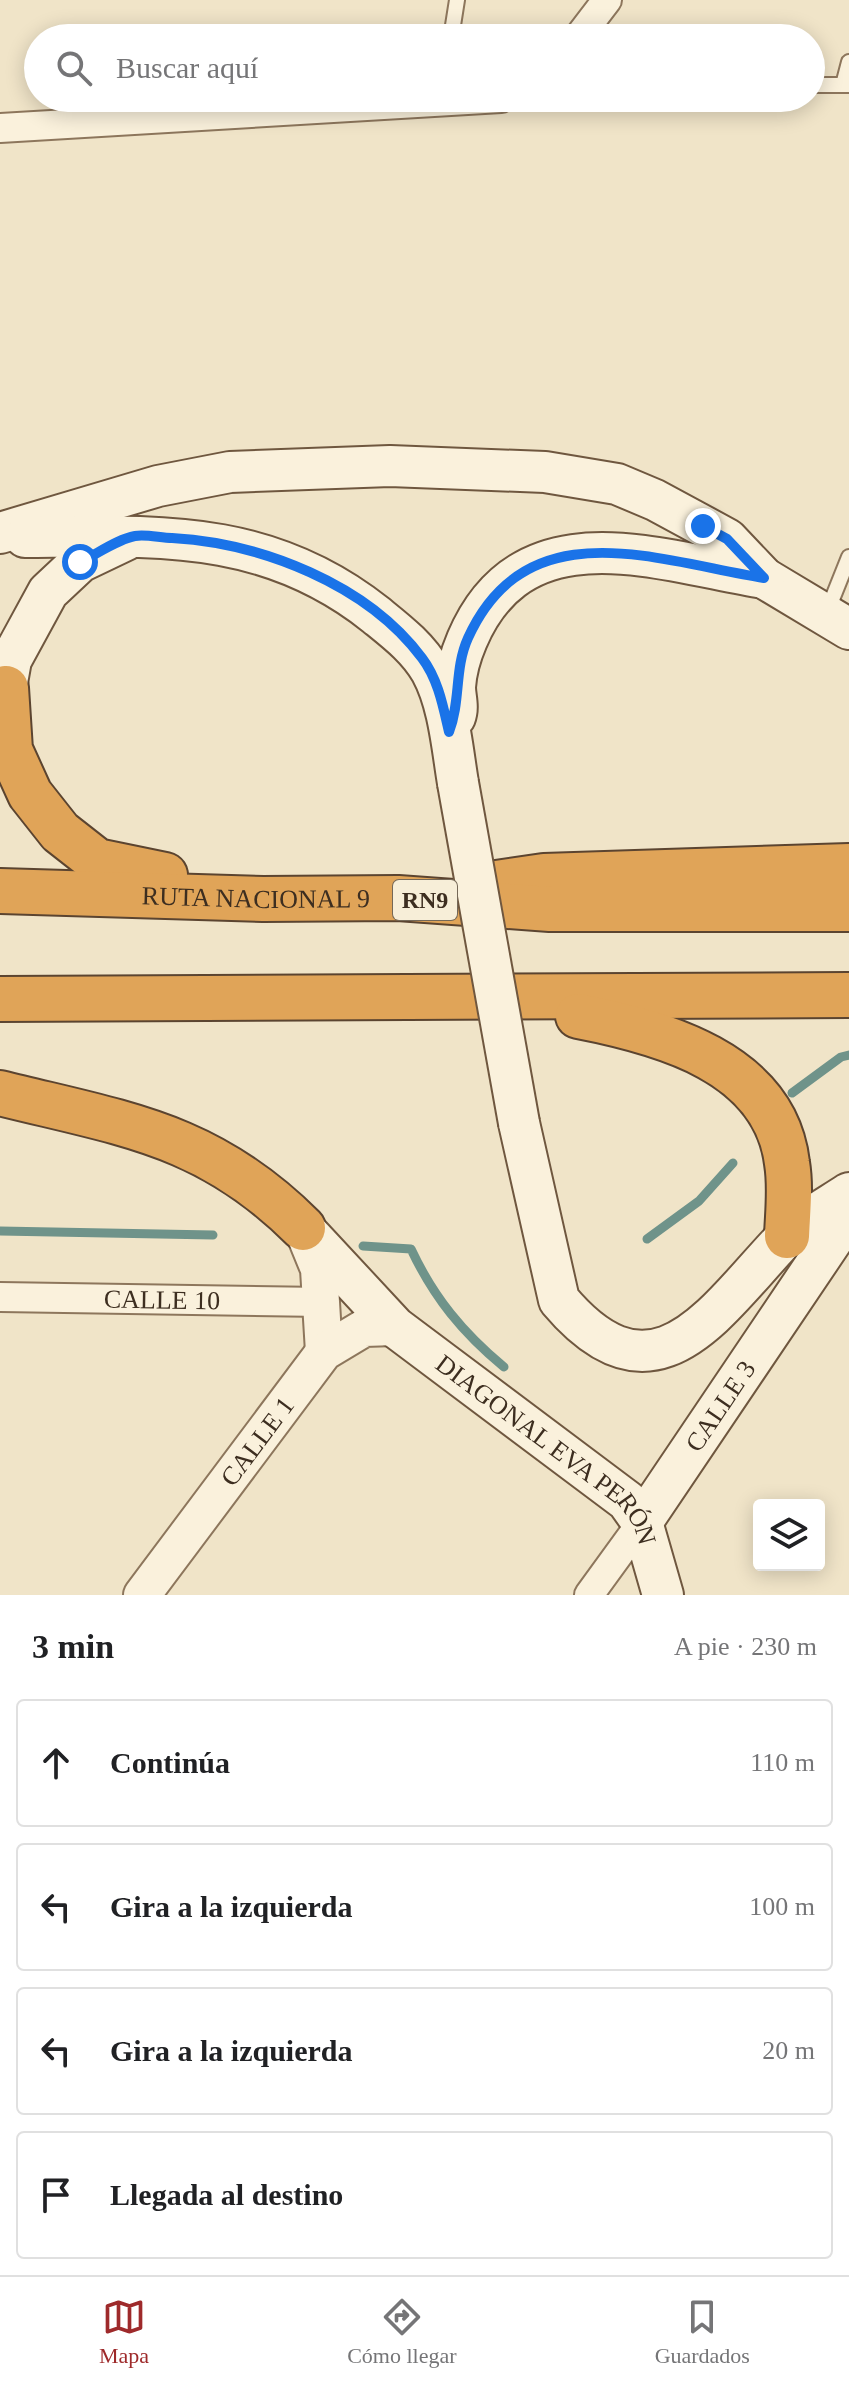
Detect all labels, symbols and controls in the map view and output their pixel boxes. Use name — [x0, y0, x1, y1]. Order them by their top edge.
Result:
search box — [24, 24, 825, 112]
icon: search — [52, 46, 96, 90]
text: Buscar aquí — [116, 51, 258, 84]
route end — [685, 508, 721, 544]
route start — [62, 544, 98, 580]
road number: RN9 — [393, 880, 457, 920]
street label: RUTA NACIONAL 9 — [141, 881, 370, 914]
street label: CALLE 10 — [104, 1284, 220, 1315]
street label: DIAGONAL EVA PERÓN — [430, 1349, 662, 1548]
street label: CALLE 3 — [679, 1355, 761, 1457]
street label: CALLE 1 — [215, 1391, 300, 1491]
map controls — [753, 1499, 825, 1571]
button: layers — [753, 1499, 825, 1571]
text: 3 min — [32, 1628, 114, 1665]
text: A pie · 230 m — [674, 1632, 817, 1661]
icon: ahead — [34, 1741, 78, 1785]
text: Continúa — [110, 1746, 230, 1779]
text: 110 m — [750, 1748, 815, 1777]
icon: left — [34, 1885, 78, 1929]
text: Gira a la izquierda — [110, 1890, 353, 1923]
text: 100 m — [749, 1892, 815, 1921]
icon: left — [34, 2029, 78, 2073]
text: Gira a la izquierda — [110, 2034, 353, 2067]
text: 20 m — [762, 2036, 815, 2065]
icon: arrive — [34, 2173, 78, 2217]
text: Llegada al destino — [110, 2178, 343, 2211]
tab: Mapa — [99, 2295, 149, 2369]
tab: Cómo llegar — [347, 2295, 457, 2369]
tab: Guardados — [655, 2295, 750, 2369]

